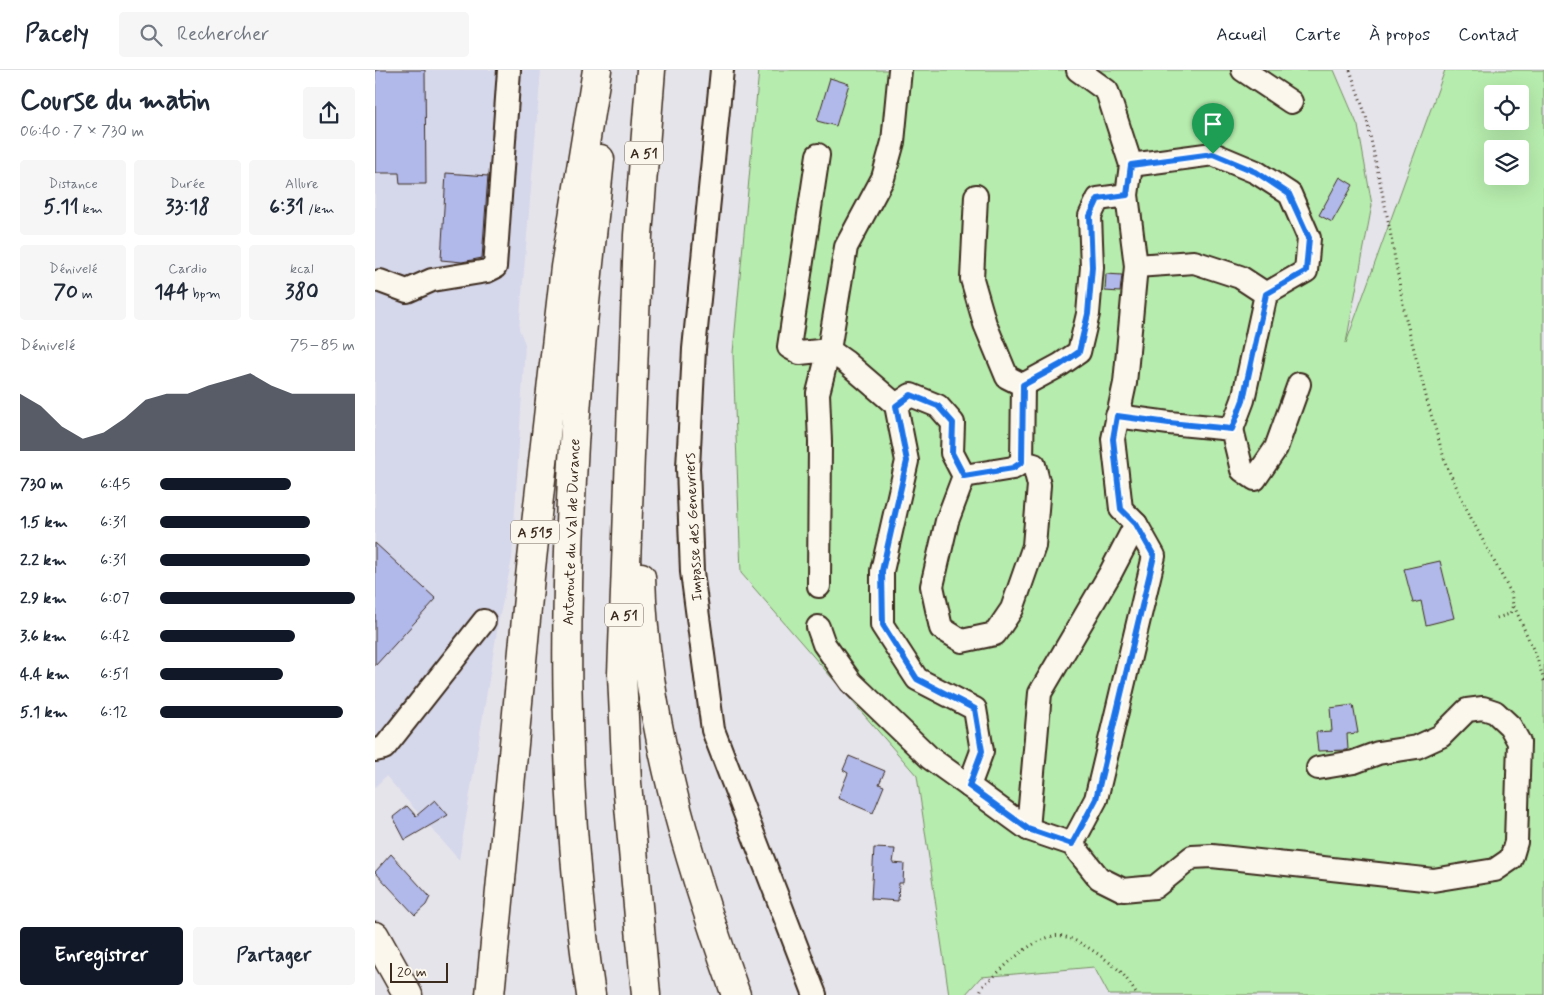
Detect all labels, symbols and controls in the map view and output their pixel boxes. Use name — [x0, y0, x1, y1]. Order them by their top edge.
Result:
search box — [119, 12, 469, 57]
text: Pacely — [25, 19, 89, 50]
icon: search — [137, 21, 165, 49]
text: Rechercher — [177, 22, 269, 47]
text: Accueil — [1216, 23, 1267, 47]
text: Carte — [1295, 23, 1341, 47]
text: À propos — [1369, 23, 1430, 47]
text: Contact — [1458, 23, 1519, 47]
text: Course du matin — [20, 83, 210, 120]
map controls — [1484, 85, 1529, 185]
button: locate — [1484, 85, 1529, 130]
button: share — [303, 87, 355, 139]
pin — [1192, 103, 1234, 154]
icon: arrive — [1199, 110, 1227, 138]
text: 06:40 · 7 × 730 m — [20, 121, 144, 142]
button: layers — [1484, 140, 1529, 185]
road number: A 51 — [625, 142, 663, 165]
text: Distance — [49, 175, 98, 193]
text: Durée — [170, 175, 205, 193]
text: Allure — [285, 175, 319, 193]
text: 5.11 — [43, 193, 79, 221]
text: 33:18 — [165, 193, 210, 221]
text: 6:31 — [269, 193, 304, 221]
text: km — [79, 200, 103, 218]
text: /km — [304, 200, 334, 218]
text: Dénivelé — [49, 260, 97, 278]
text: Cardio — [168, 260, 207, 278]
text: kcal — [290, 260, 314, 278]
text: 70 — [53, 278, 78, 306]
text: 144 — [154, 278, 189, 306]
text: 380 — [285, 278, 319, 306]
text: m — [78, 285, 93, 303]
text: bpm — [189, 285, 221, 303]
text: Dénivelé — [20, 335, 75, 356]
text: 75–85 m — [290, 335, 355, 356]
street label: Autoroute du Val de Durance — [559, 438, 585, 626]
street label: Impasse des Genevriers — [680, 452, 708, 602]
text: 730 m — [20, 474, 63, 495]
text: 6:45 — [100, 474, 130, 495]
text: 1.5 km — [20, 512, 68, 533]
text: 6:31 — [100, 512, 127, 533]
road number: A 515 — [511, 521, 559, 544]
text: 2.2 km — [20, 550, 67, 571]
text: 6:31 — [100, 550, 127, 571]
text: 2.9 km — [20, 588, 67, 609]
text: 6:07 — [100, 588, 129, 609]
road number: A 51 — [605, 604, 643, 626]
text: 3.6 km — [20, 626, 66, 647]
text: 6:42 — [100, 626, 130, 647]
text: 4.4 km — [20, 664, 70, 685]
text: 6:51 — [100, 664, 129, 685]
text: 5.1 km — [20, 702, 68, 723]
text: 6:12 — [100, 702, 128, 723]
button: Enregistrer — [20, 927, 183, 985]
button: Partager — [193, 927, 355, 985]
scale bar — [390, 960, 447, 983]
text: 20 m — [397, 963, 427, 981]

